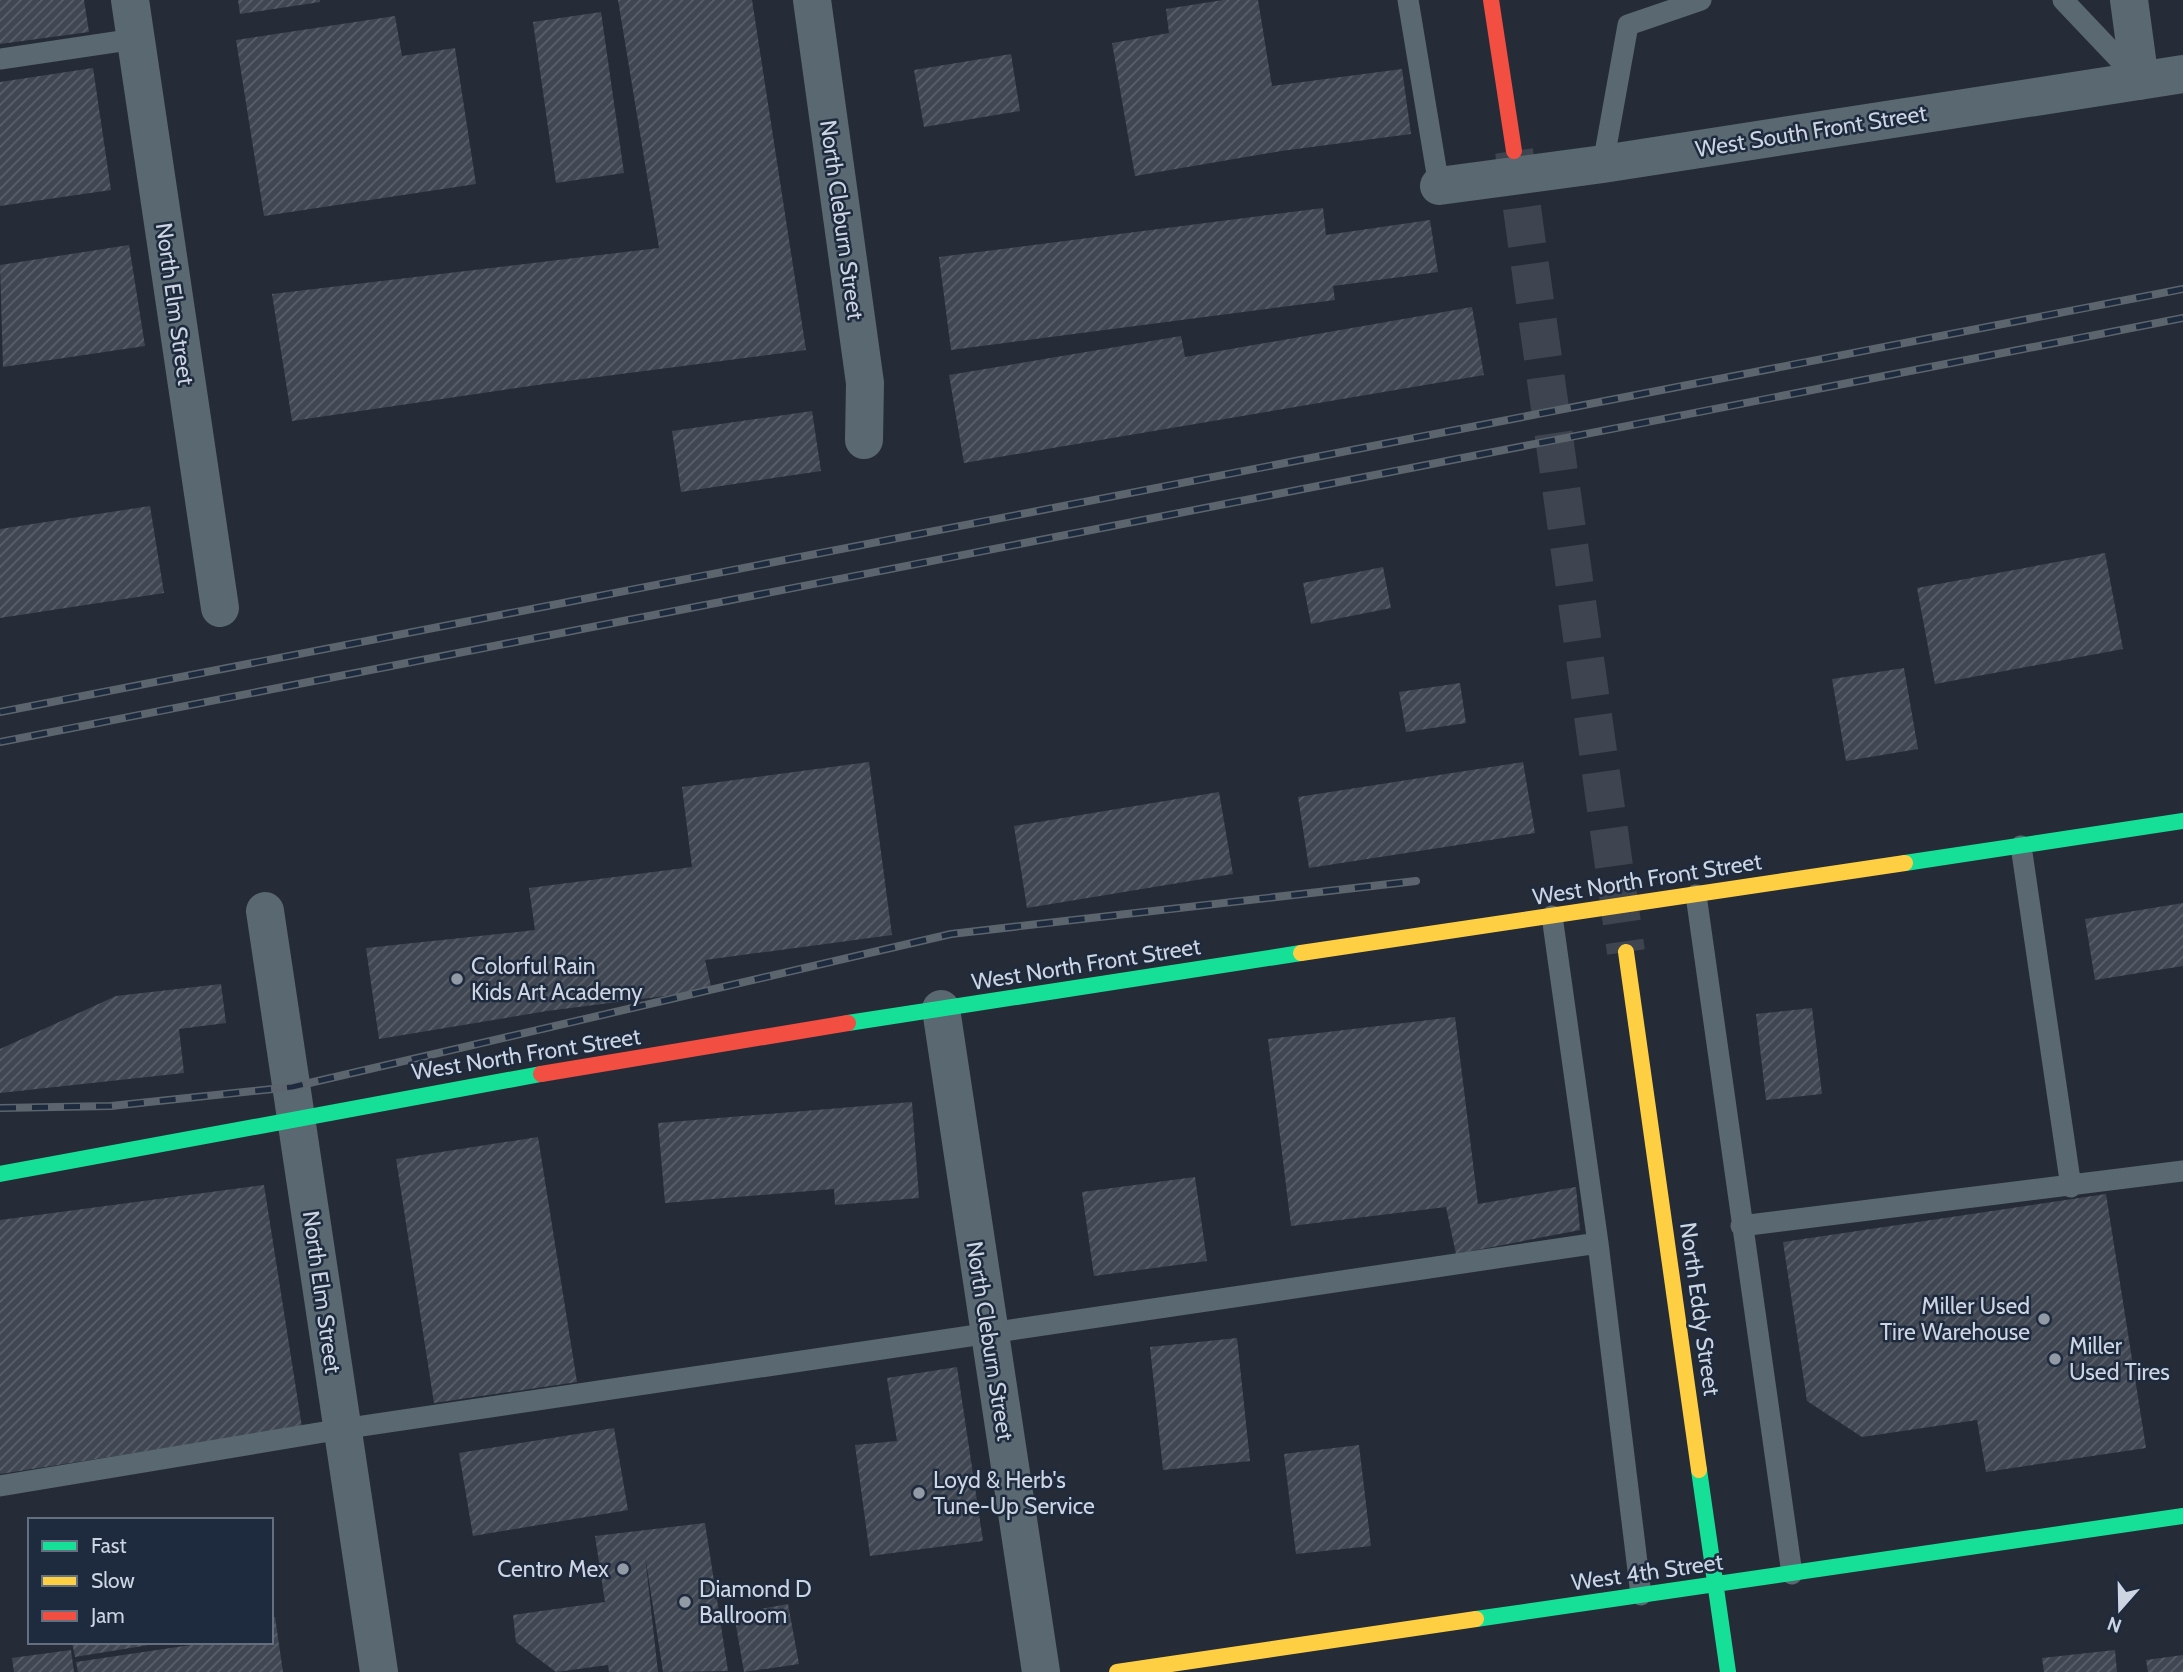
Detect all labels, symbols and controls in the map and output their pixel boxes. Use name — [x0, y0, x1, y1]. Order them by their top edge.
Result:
street label: West South Front Street — [1693, 99, 1929, 163]
street label: North Cleburn Street — [814, 118, 870, 322]
street label: North Elm Street — [150, 221, 200, 387]
street label: West North Front Street — [1530, 847, 1764, 911]
street label: West North Front Street — [969, 932, 1203, 996]
place label: Colorful Rain Kids Art Academy — [471, 952, 643, 1006]
marker: Colorful Rain Kids Art Academy — [449, 971, 465, 987]
street label: West North Front Street — [409, 1022, 643, 1086]
street label: North Elm Street — [297, 1209, 347, 1375]
street label: North Eddy Street — [1674, 1220, 1726, 1398]
street label: North Cleburn Street — [960, 1239, 1020, 1443]
place label: Miller Used Tire Warehouse — [1880, 1292, 2030, 1346]
marker: Miller Used Tire Warehouse — [2036, 1311, 2052, 1327]
place label: Miller Used Tires — [2069, 1332, 2170, 1386]
marker: Miller Used Tires — [2047, 1351, 2063, 1367]
place label: Loyd & Herb's Tune-Up Service — [933, 1466, 1095, 1520]
marker: Loyd & Herb's Tune-Up Service — [911, 1485, 927, 1501]
legend — [28, 1518, 273, 1644]
text: Fast — [91, 1533, 127, 1558]
street label: West 4th Street — [1569, 1547, 1725, 1597]
place label: Centro Mex — [497, 1555, 609, 1583]
marker: Centro Mex — [615, 1561, 631, 1577]
text: Slow — [91, 1568, 135, 1593]
north arrow — [2085, 1574, 2155, 1644]
place label: Diamond D Ballroom — [699, 1575, 812, 1629]
marker: Diamond D Ballroom — [677, 1594, 693, 1610]
text: Jam — [90, 1603, 125, 1628]
text: N — [2104, 1611, 2125, 1638]

